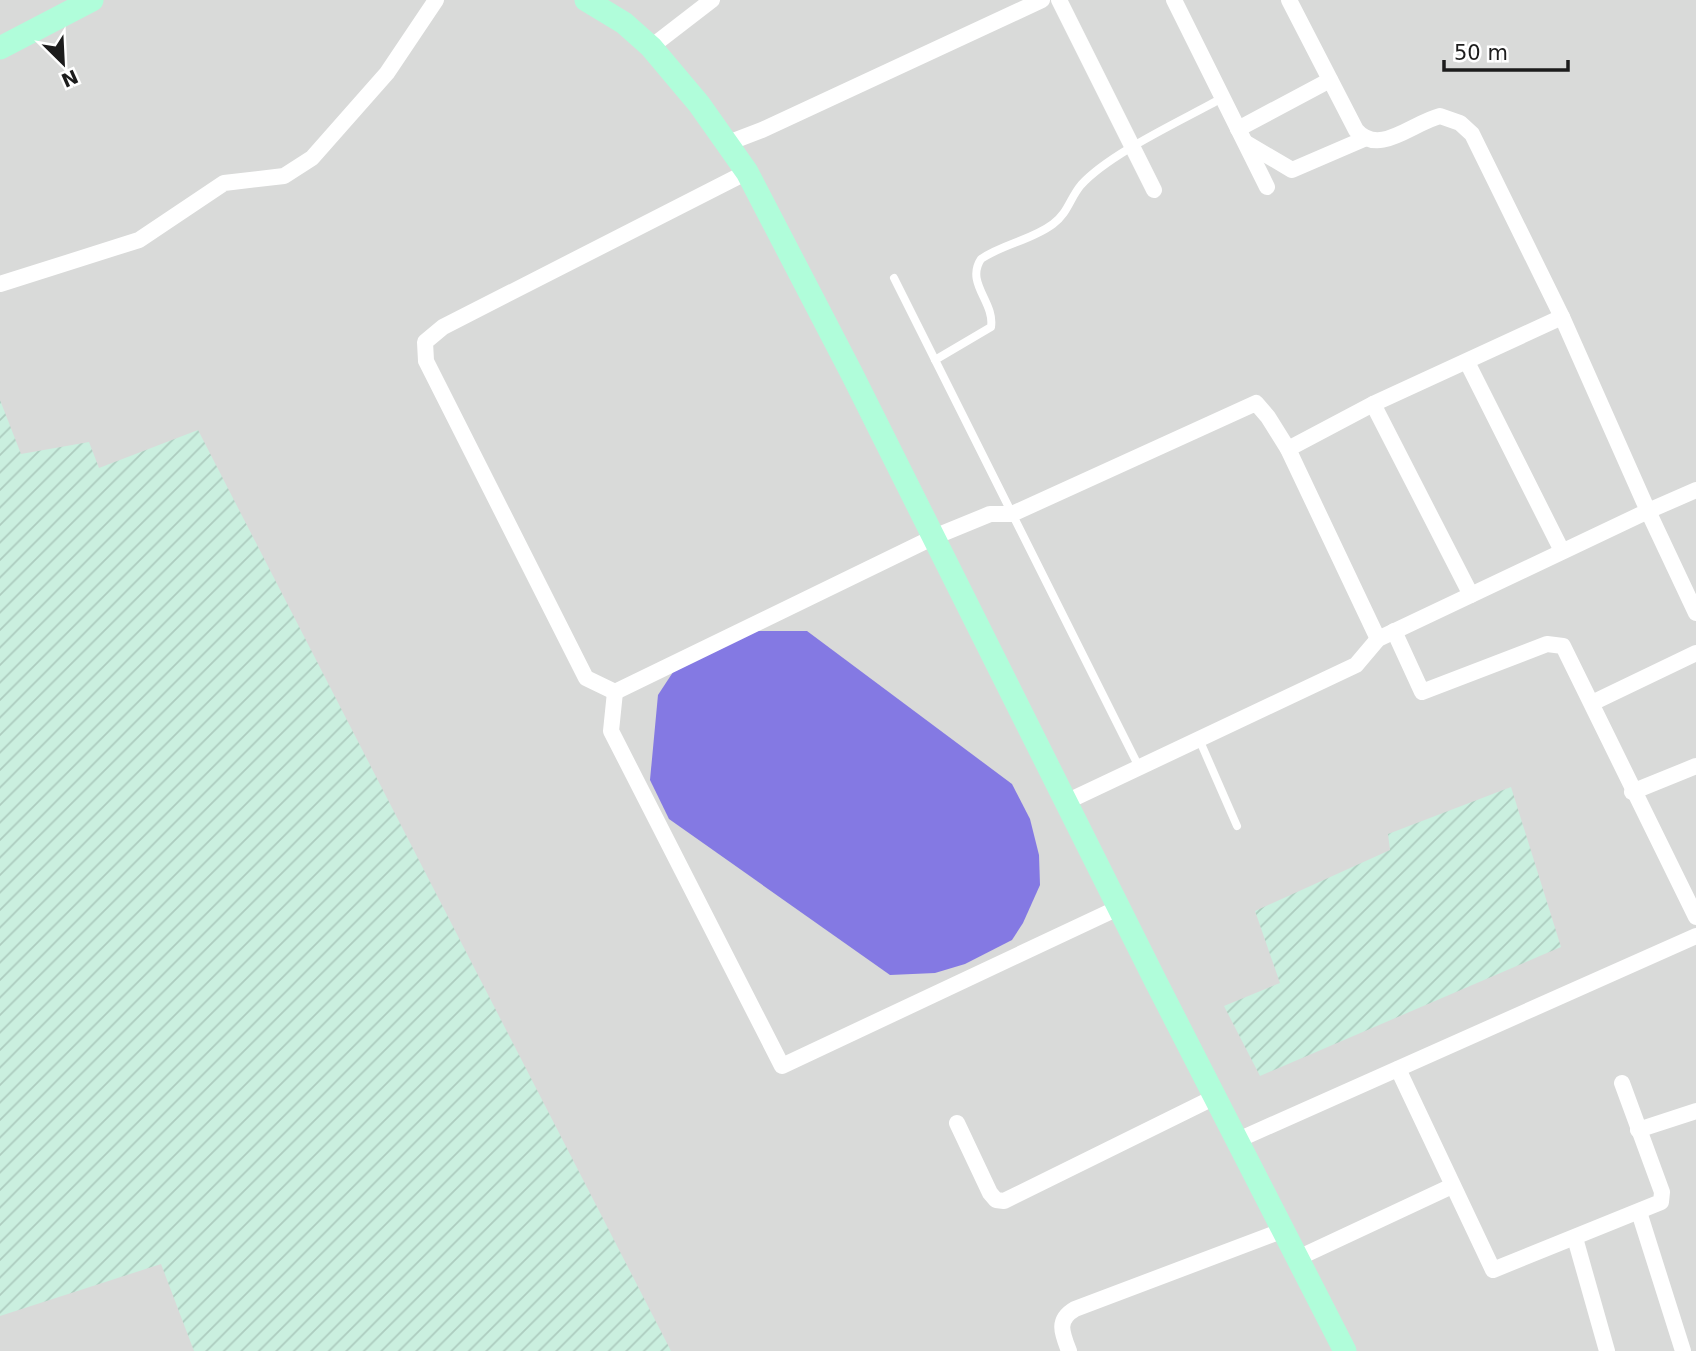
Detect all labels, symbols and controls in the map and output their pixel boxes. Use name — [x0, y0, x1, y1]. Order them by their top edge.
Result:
north arrow — [28, 28, 98, 98]
scale bar — [1444, 28, 1568, 72]
text: 50 m — [1454, 41, 1508, 65]
text: N — [58, 65, 82, 92]

